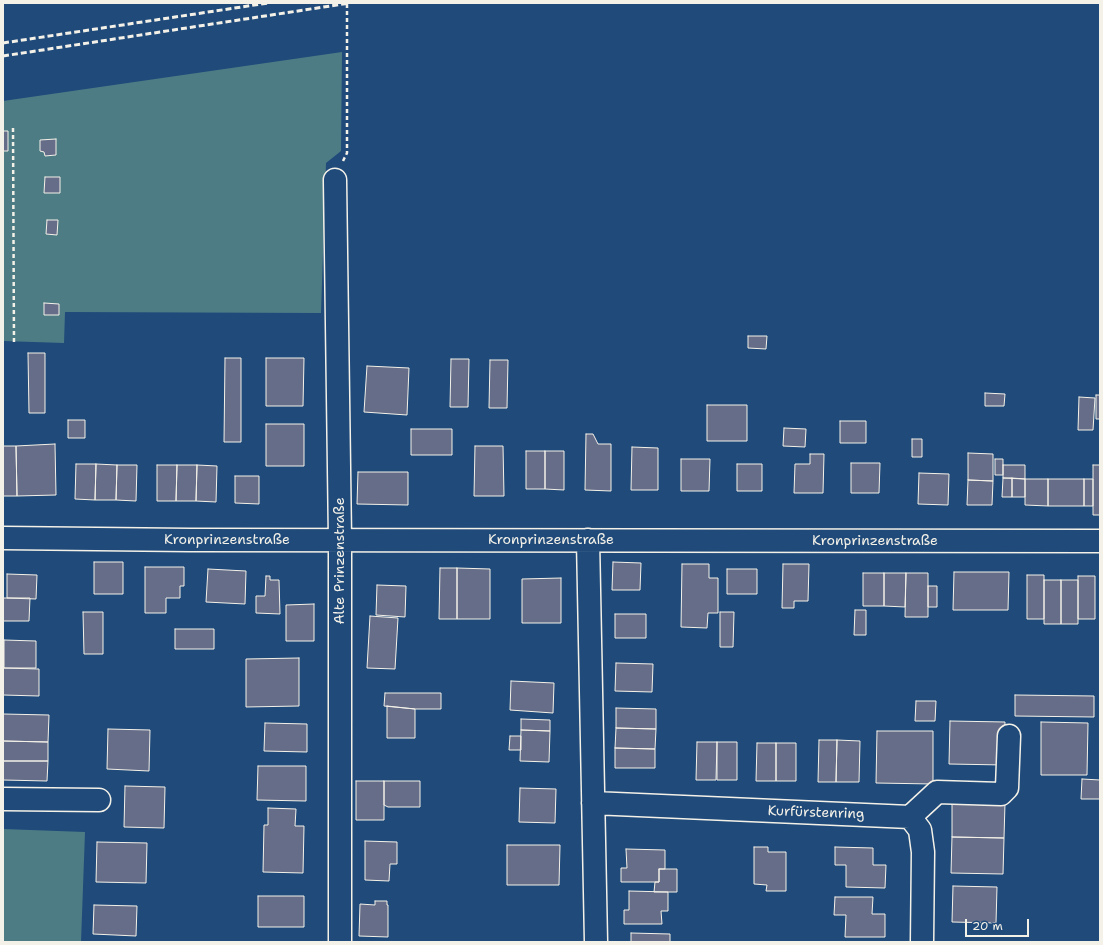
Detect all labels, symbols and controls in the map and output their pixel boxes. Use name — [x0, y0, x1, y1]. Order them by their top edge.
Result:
street label: Alte Prinzenstraße — [332, 497, 348, 625]
street label: Kronprinzenstraße — [164, 532, 290, 548]
street label: Kronprinzenstraße — [488, 532, 614, 548]
street label: Kronprinzenstraße — [812, 533, 938, 549]
street label: Kurfürstenring — [767, 803, 865, 823]
scale bar — [967, 911, 1031, 937]
text: 20 m — [972, 918, 1003, 934]

